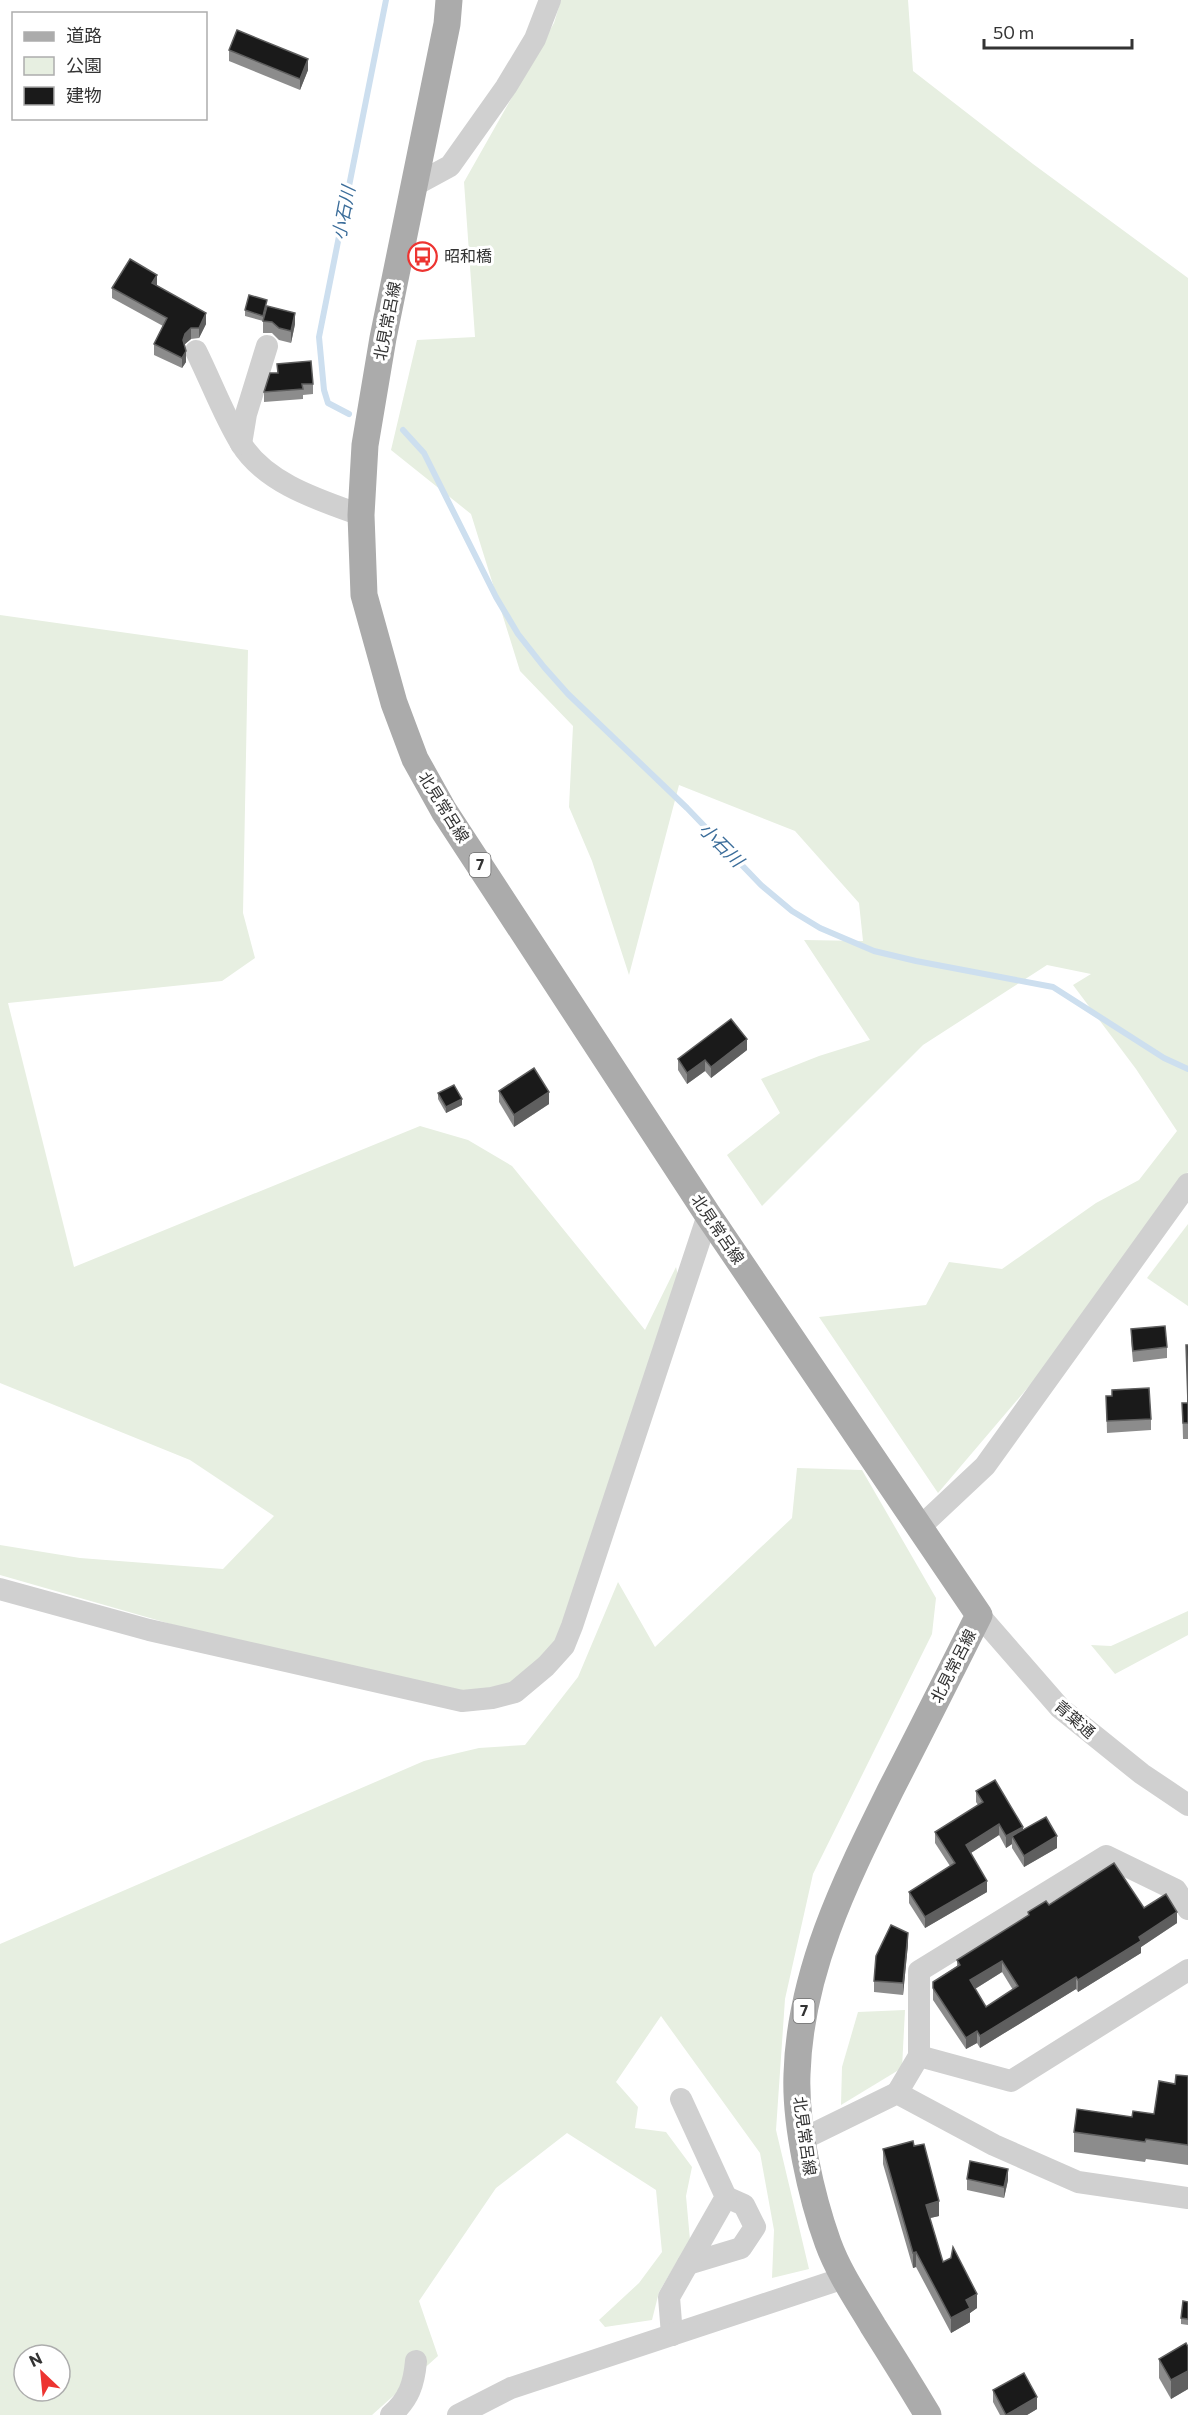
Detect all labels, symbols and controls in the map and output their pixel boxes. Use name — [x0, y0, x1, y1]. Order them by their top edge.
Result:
legend — [12, 12, 207, 120]
scale bar — [984, 12, 1132, 50]
text: 50 m — [993, 21, 1034, 43]
text: 道路 — [66, 24, 102, 46]
text: 公園 — [66, 54, 102, 76]
text: 建物 — [66, 84, 102, 106]
water label: 小石川 — [327, 182, 359, 241]
bus stop icon: 昭和橋 — [407, 240, 439, 272]
place label: 昭和橋 — [444, 246, 492, 265]
street label: 北見常呂線 — [370, 280, 403, 362]
street label: 北見常呂線 — [415, 768, 474, 846]
water label: 小石川 — [695, 817, 750, 873]
road number: 7 — [470, 853, 490, 877]
street label: 北見常呂線 — [688, 1190, 749, 1267]
street label: 北見常呂線 — [926, 1626, 979, 1706]
street label: 青葉通 — [1051, 1696, 1100, 1742]
road number: 7 — [794, 1999, 814, 2023]
street label: 北見常呂線 — [791, 2095, 820, 2177]
north arrow — [12, 2343, 72, 2403]
text: N — [26, 2348, 45, 2370]

